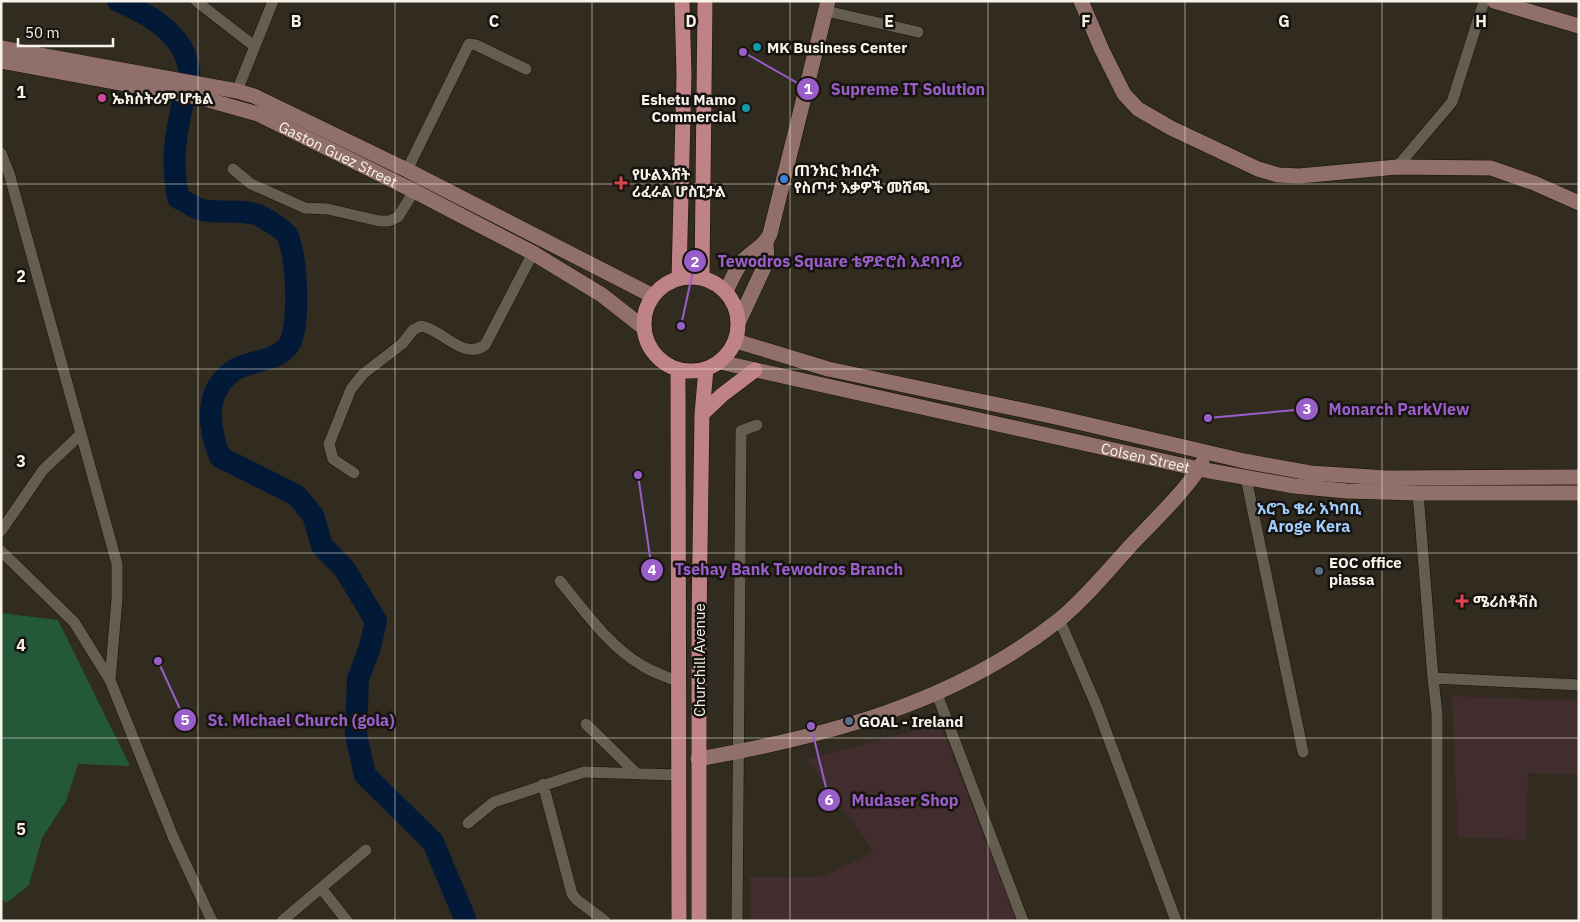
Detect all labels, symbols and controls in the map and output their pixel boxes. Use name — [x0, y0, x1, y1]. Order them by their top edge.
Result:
text: B — [291, 11, 302, 31]
text: C — [489, 11, 499, 31]
text: D — [685, 11, 697, 31]
text: E — [884, 11, 894, 31]
text: F — [1081, 11, 1091, 31]
text: G — [1278, 11, 1290, 31]
text: H — [1475, 11, 1487, 31]
scale bar — [18, 15, 112, 47]
text: 50 m — [25, 23, 60, 42]
place label: MK Business Center — [767, 38, 907, 57]
marker: MK Business Center — [751, 41, 763, 53]
callout: Supreme IT Solution — [796, 74, 995, 105]
text: 1 — [803, 79, 813, 98]
text: Supreme IT Solution — [831, 79, 985, 99]
text: 1 — [16, 82, 26, 102]
place label: ኤክስትሪም ሆቴል — [112, 89, 213, 108]
place label: Eshetu Mamo Commercial — [641, 90, 736, 126]
marker: ኤክስትሪም ሆቴል — [96, 92, 108, 104]
marker: Eshetu Mamo Commercial — [740, 102, 752, 114]
street label: Gaston Guez Street — [276, 116, 401, 191]
place label: ጠንክር ክብረት የስጦታ እቃዎች መሸጫ — [794, 161, 930, 197]
place label: የሁልእሸት ሪፈራል ሆስፒታል — [632, 165, 726, 201]
marker: ጠንክር ክብረት የስጦታ እቃዎች መሸጫ — [778, 173, 790, 185]
marker: የሁልእሸት ሪፈራል ሆስፒታል — [614, 176, 628, 190]
callout: Tewodros Square ቴዎድሮስ አደባባይ — [682, 246, 972, 277]
text: Tewodros Square ቴዎድሮስ አደባባይ — [717, 251, 963, 271]
text: 2 — [690, 252, 700, 271]
text: 2 — [16, 266, 26, 286]
callout: Monarch ParkView — [1294, 394, 1480, 425]
text: 3 — [1302, 399, 1312, 418]
text: Monarch ParkView — [1329, 399, 1470, 419]
street label: Colsen Street — [1099, 438, 1192, 476]
text: 3 — [16, 451, 26, 471]
district label: አሮጌ ቄራ አካባቢ Aroge Kera — [1257, 498, 1361, 536]
place label: EOC office piassa — [1329, 553, 1402, 589]
callout: Tsehay Bank Tewodros Branch — [640, 554, 913, 585]
text: Tsehay Bank Tewodros Branch — [675, 559, 903, 579]
text: 4 — [647, 560, 657, 579]
marker: EOC office piassa — [1313, 565, 1325, 577]
place label: ሜሪስቶቭስ — [1473, 592, 1538, 611]
marker: ሜሪስቶቭስ — [1455, 594, 1469, 608]
street label: Churchill Avenue — [690, 603, 709, 717]
text: 4 — [16, 635, 26, 655]
callout: St. Michael Church (gola) — [172, 704, 404, 735]
text: 5 — [180, 710, 190, 729]
text: St. Michael Church (gola) — [207, 710, 395, 730]
place label: GOAL - Ireland — [859, 712, 963, 731]
marker: GOAL - Ireland — [843, 715, 855, 727]
callout: Mudaser Shop — [817, 784, 969, 815]
text: 6 — [824, 790, 834, 809]
text: Mudaser Shop — [851, 790, 959, 810]
text: 5 — [16, 819, 26, 839]

